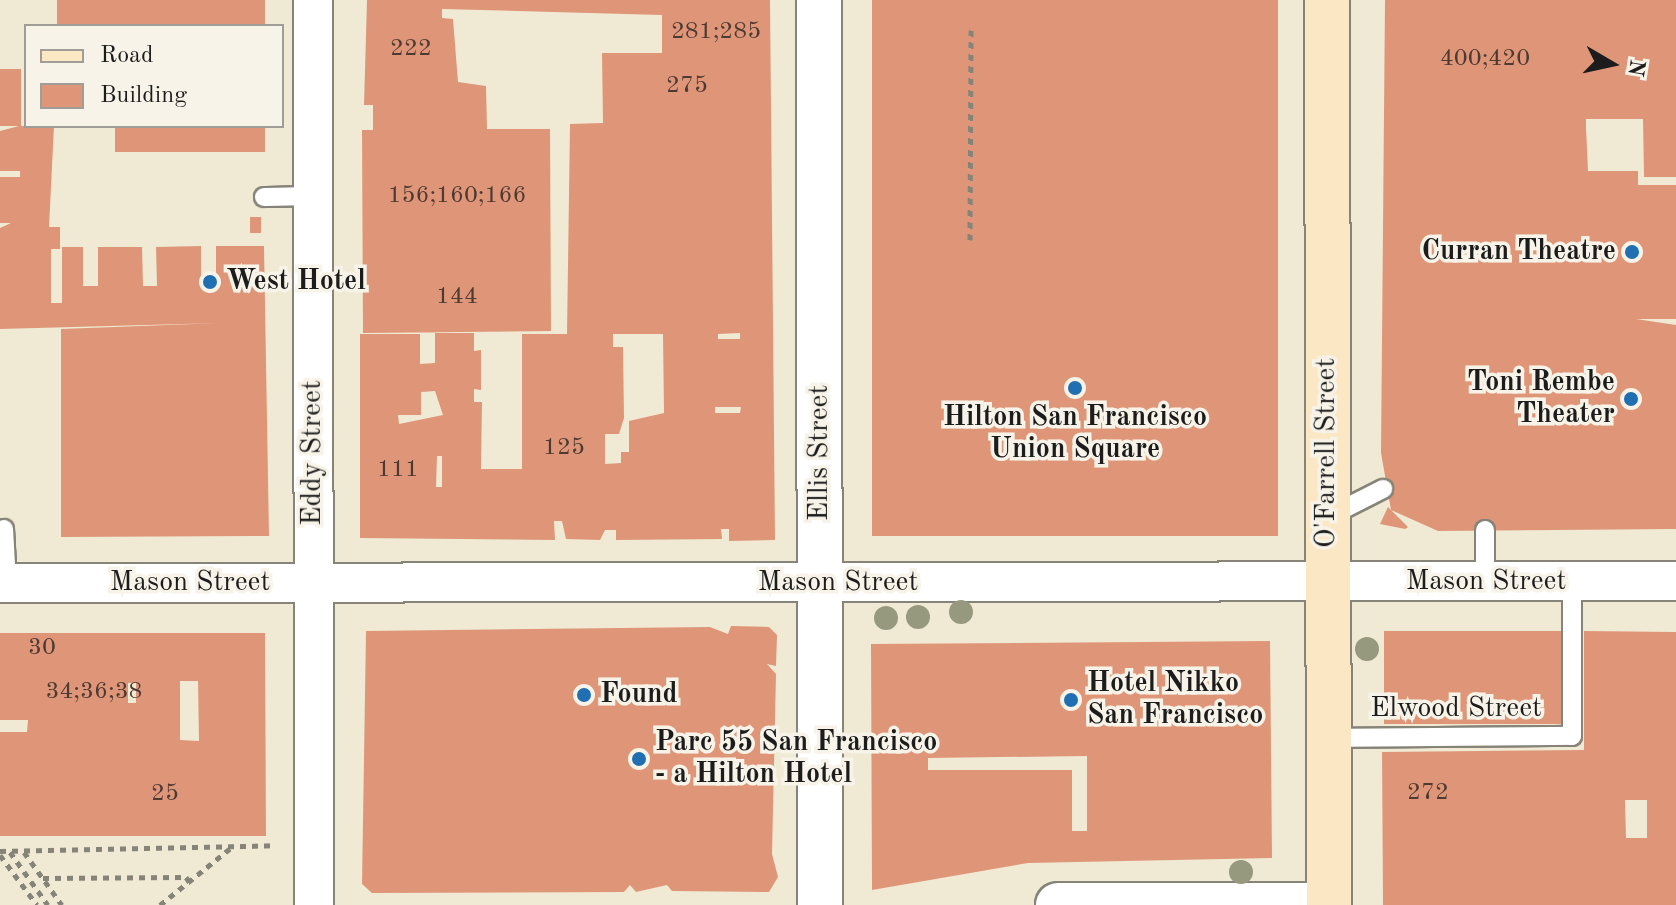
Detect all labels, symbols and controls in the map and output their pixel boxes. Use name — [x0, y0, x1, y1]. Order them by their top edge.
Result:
house number: 281;285 — [671, 19, 761, 47]
legend — [24, 24, 284, 128]
north arrow — [1572, 24, 1652, 104]
house number: 222 — [390, 36, 432, 64]
text: Road — [100, 44, 153, 68]
house number: 400;420 — [1440, 46, 1530, 74]
text: N — [1624, 58, 1648, 78]
house number: 275 — [666, 73, 708, 101]
text: Building — [100, 84, 187, 108]
house number: 156;160;166 — [388, 183, 526, 211]
place label: Curran Theatre — [1421, 235, 1616, 269]
marker: Curran Theatre — [1623, 243, 1641, 261]
place label: West Hotel — [226, 265, 366, 299]
marker: West Hotel — [201, 273, 219, 291]
house number: 144 — [436, 284, 478, 312]
street label: O'Farrell Street — [1310, 358, 1344, 548]
place label: Toni Rembe Theater — [1467, 366, 1615, 432]
marker: Hilton San Francisco Union Square — [1066, 379, 1084, 397]
street label: Eddy Street — [296, 380, 330, 526]
street label: Ellis Street — [803, 385, 837, 521]
marker: Toni Rembe Theater — [1622, 390, 1640, 408]
place label: Hilton San Francisco Union Square — [943, 401, 1207, 467]
house number: 125 — [543, 435, 585, 463]
house number: 111 — [377, 457, 419, 485]
street label: Mason Street — [1406, 565, 1566, 599]
street label: Mason Street — [110, 566, 270, 600]
street label: Mason Street — [758, 566, 918, 600]
house number: 30 — [28, 635, 56, 663]
place label: Hotel Nikko San Francisco — [1087, 667, 1263, 733]
place label: Found — [600, 678, 678, 712]
house number: 34;36;38 — [46, 679, 142, 707]
marker: Found — [575, 686, 593, 704]
marker: Hotel Nikko San Francisco — [1062, 691, 1080, 709]
street label: Elwood Street — [1370, 692, 1542, 726]
place label: Parc 55 San Francisco - a Hilton Hotel — [655, 726, 937, 792]
marker: Parc 55 San Francisco - a Hilton Hotel — [630, 750, 648, 768]
house number: 272 — [1407, 780, 1449, 808]
house number: 25 — [151, 781, 179, 809]

